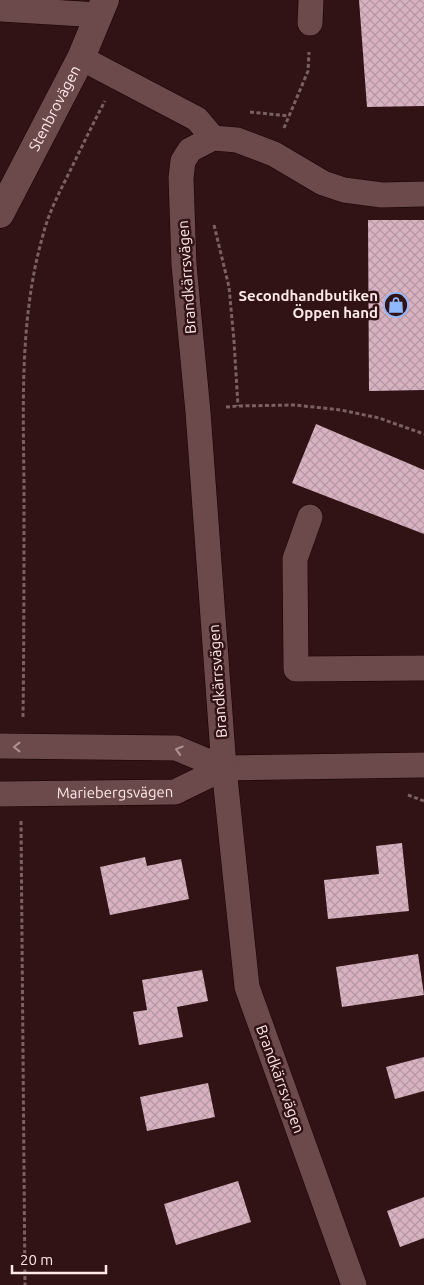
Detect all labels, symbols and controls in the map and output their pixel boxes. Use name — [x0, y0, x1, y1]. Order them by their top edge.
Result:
street label: Stenbrovägen — [25, 62, 84, 154]
street label: Brandkärrsvägen — [174, 220, 199, 334]
place label: Secondhandbutiken Öppen hand — [239, 287, 378, 321]
shop icon: Secondhandbutiken Öppen hand — [383, 292, 409, 318]
street label: Brandkärrsvägen — [205, 624, 230, 738]
one-way arrow — [13, 742, 21, 752]
one-way arrow — [176, 746, 184, 756]
street label: Mariebergsvägen — [56, 783, 173, 801]
street label: Brandkärrsvägen — [253, 1022, 308, 1135]
scale bar — [12, 1242, 106, 1274]
text: 20 m — [20, 1251, 53, 1268]

